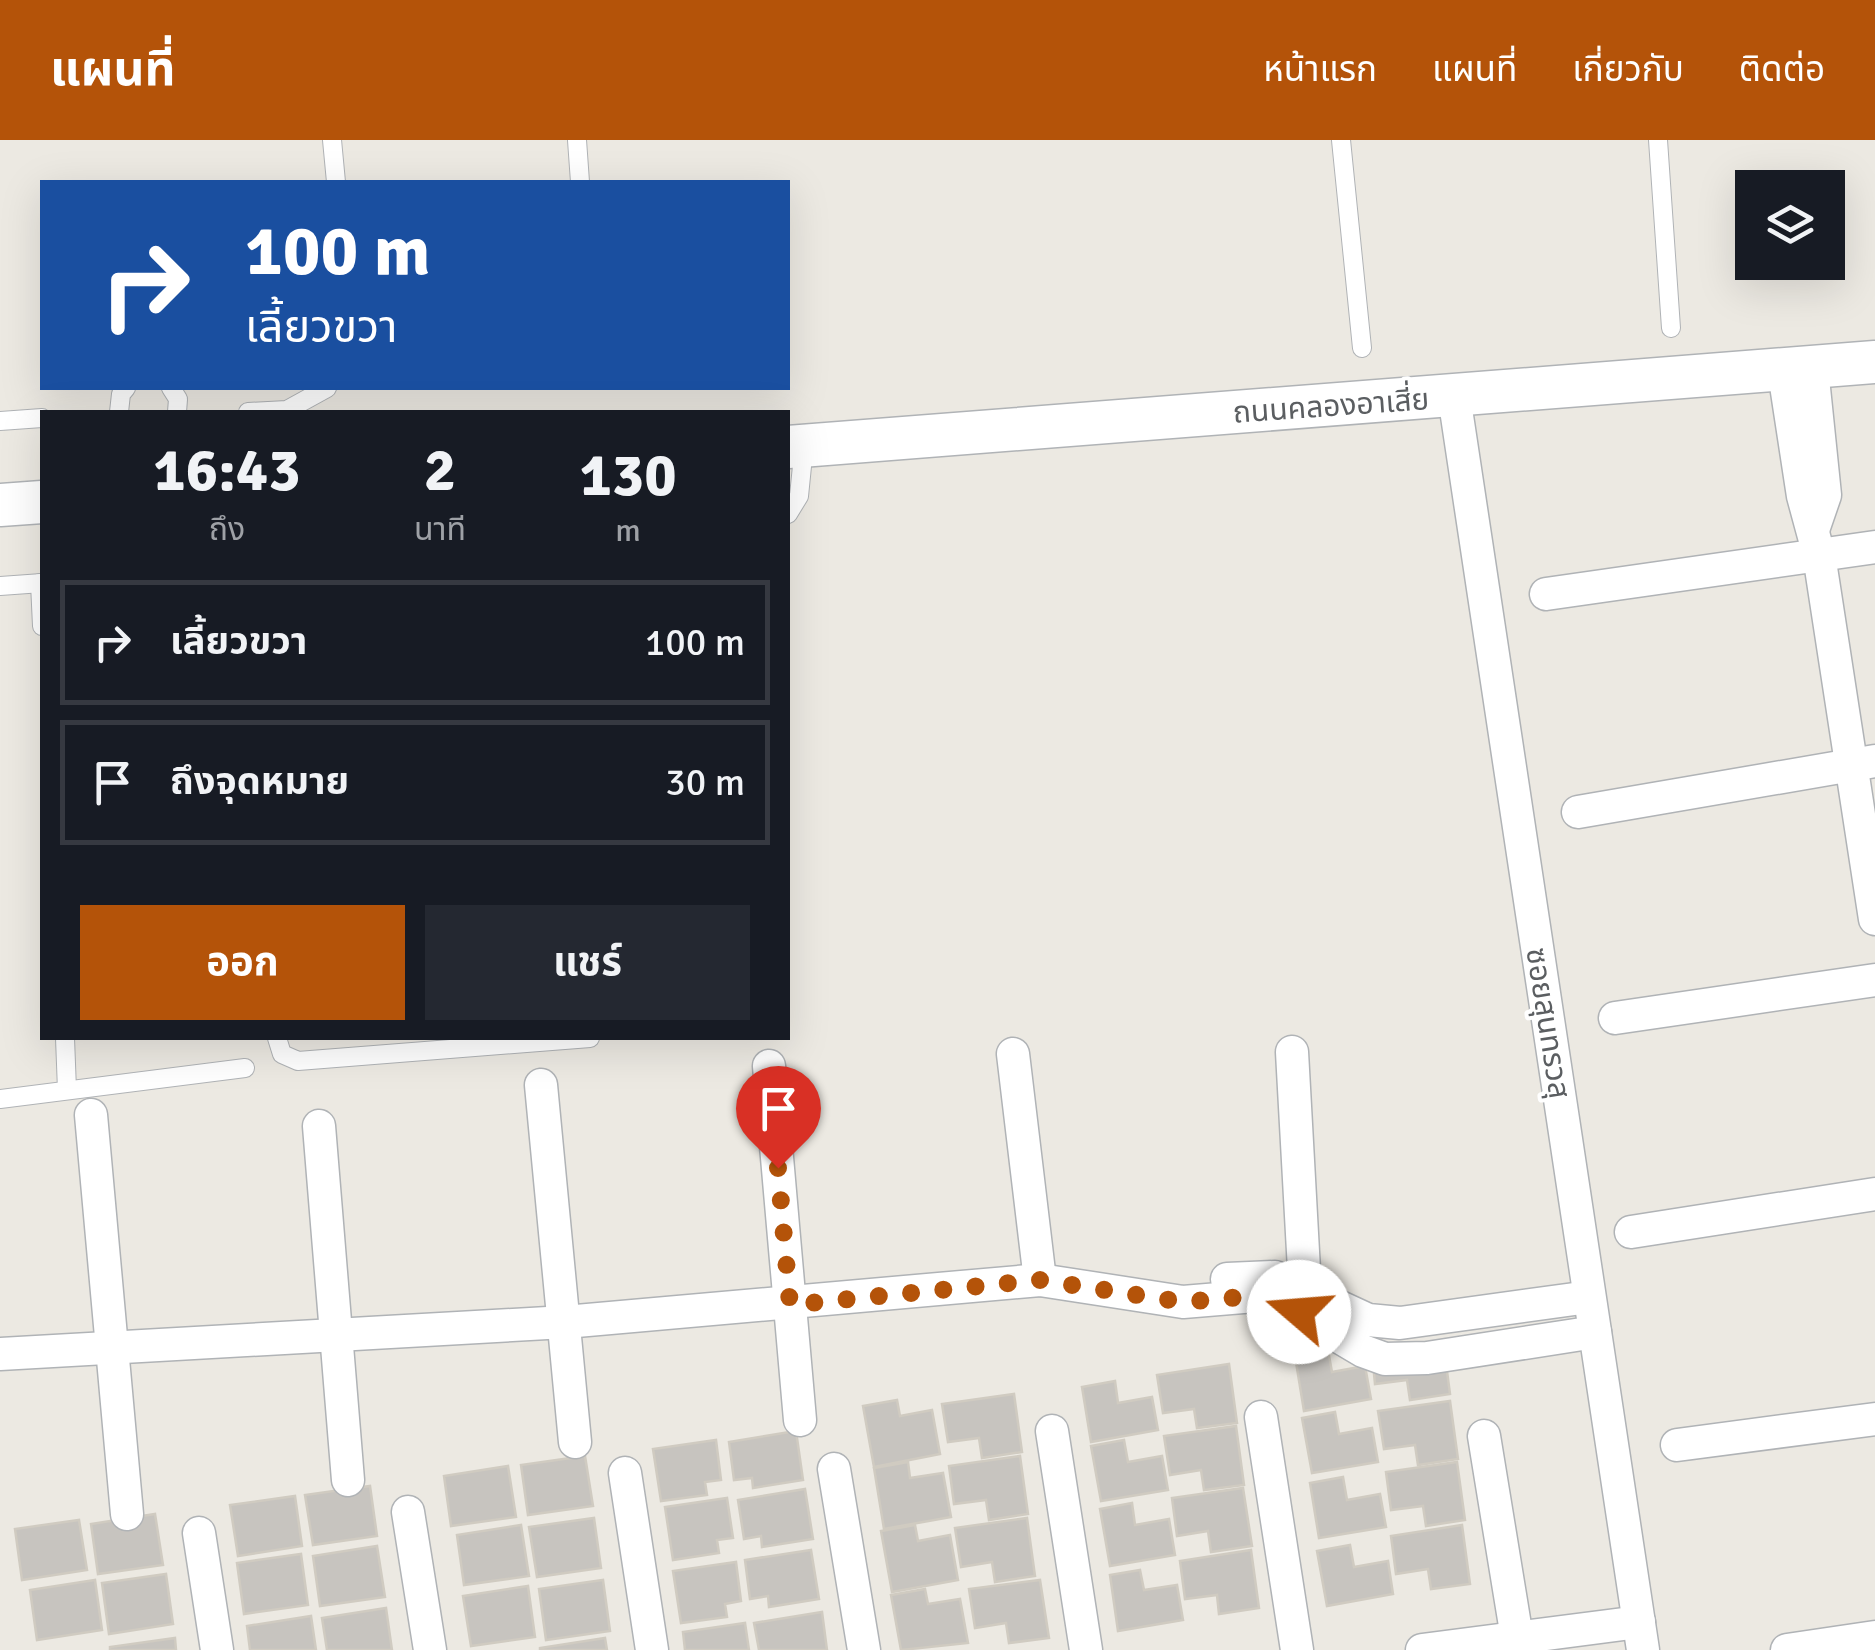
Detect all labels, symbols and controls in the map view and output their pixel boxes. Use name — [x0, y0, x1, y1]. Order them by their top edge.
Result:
text: แผนที่ — [50, 40, 175, 99]
text: หน้าแรก — [1263, 48, 1377, 91]
text: แผนที่ — [1432, 48, 1517, 91]
text: เกี่ยวกับ — [1572, 48, 1684, 91]
text: ติดต่อ — [1739, 48, 1825, 91]
map controls — [1735, 170, 1845, 280]
button: layers — [1735, 170, 1845, 280]
text: 100 m — [245, 208, 430, 294]
icon: right — [80, 220, 210, 350]
text: เลี้ยวขวา — [245, 300, 397, 355]
street label: ถนนคลองอาเสี่ย — [1231, 378, 1430, 432]
text: 16:43 — [153, 434, 301, 508]
text: 2 — [424, 434, 456, 508]
text: 130 — [579, 439, 677, 513]
text: ถึง — [209, 510, 245, 549]
text: นาที — [414, 510, 466, 549]
text: m — [615, 511, 641, 550]
icon: right — [85, 615, 140, 670]
text: เลี้ยวขวา — [170, 618, 307, 665]
text: 100 m — [645, 619, 745, 666]
icon: arrive — [85, 755, 140, 810]
text: ถึงจุดหมาย — [170, 758, 349, 805]
text: 30 m — [665, 759, 745, 806]
button: ออก — [80, 905, 405, 1020]
button: แชร์ — [425, 905, 750, 1020]
street label: ซอยสุนทรวสุ — [1517, 945, 1578, 1101]
pin — [736, 1066, 821, 1169]
icon: arrive — [751, 1081, 806, 1136]
position arrow — [1247, 1260, 1351, 1364]

